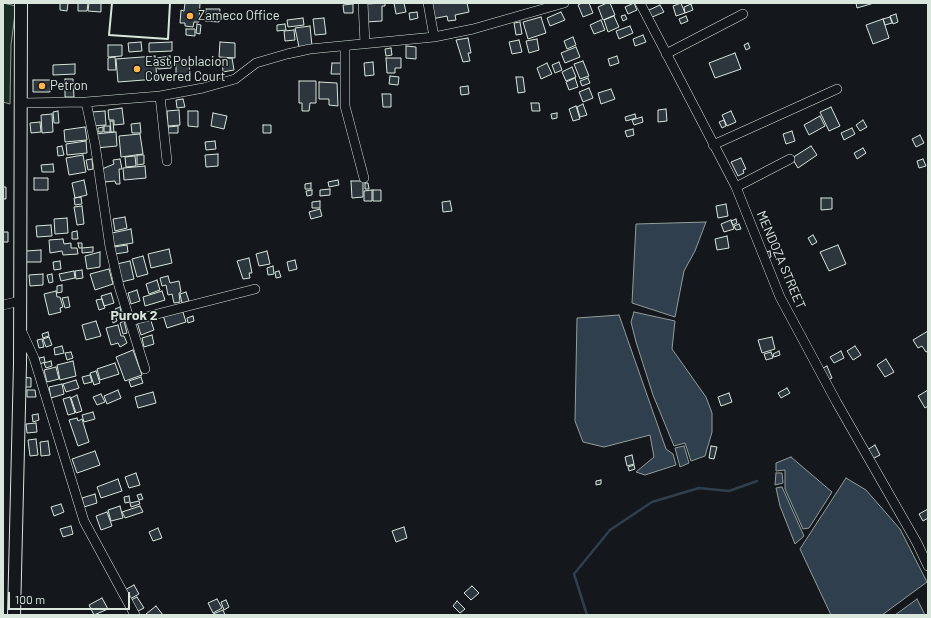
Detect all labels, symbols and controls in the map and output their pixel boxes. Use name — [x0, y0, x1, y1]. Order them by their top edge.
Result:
place label: Zameco Office — [198, 8, 280, 24]
marker: Zameco Office — [185, 11, 195, 21]
place label: East Poblacion Covered Court — [145, 54, 229, 85]
marker: East Poblacion Covered Court — [132, 64, 142, 74]
place label: Petron — [50, 78, 88, 94]
marker: Petron — [37, 81, 47, 91]
street label: MENDOZA STREET — [753, 208, 809, 312]
district label: Purok 2 — [110, 307, 158, 323]
scale bar — [10, 584, 132, 610]
text: 100 m — [15, 592, 45, 606]

